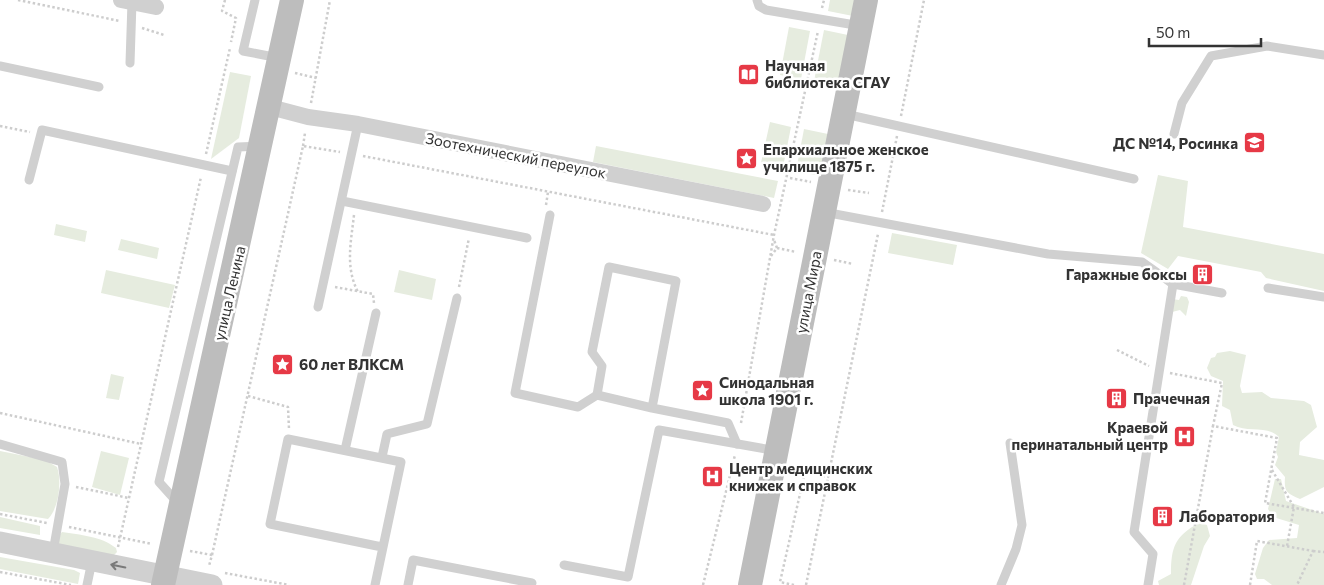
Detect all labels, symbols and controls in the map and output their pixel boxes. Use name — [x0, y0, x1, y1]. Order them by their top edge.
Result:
scale bar — [1149, 15, 1262, 47]
text: 50 m — [1156, 23, 1190, 41]
place label: Научная библиотека СГАУ — [765, 56, 891, 91]
library icon: Научная библиотека СГАУ — [737, 62, 761, 86]
street label: Зоотехнический переулок — [424, 129, 608, 181]
school or university icon: ДС №14, Росинка — [1242, 131, 1266, 155]
place label: ДС №14, Росинка — [1113, 134, 1238, 152]
place label: Епархиальное женское училище 1875 г. — [763, 140, 929, 175]
place icon: Епархиальное женское училище 1875 г. — [735, 146, 759, 170]
street label: улица Ленина — [209, 244, 249, 342]
street label: улица Мира — [791, 249, 825, 335]
building icon: Гаражные боксы — [1191, 262, 1215, 286]
place label: Гаражные боксы — [1066, 265, 1187, 283]
place icon: 60 лет ВЛКСМ — [271, 352, 295, 376]
place label: 60 лет ВЛКСМ — [299, 355, 404, 373]
place label: Синодальная школа 1901 г. — [719, 373, 814, 408]
place icon: Синодальная школа 1901 г. — [691, 379, 715, 403]
building icon: Прачечная — [1105, 386, 1129, 410]
place label: Прачечная — [1133, 389, 1210, 407]
place label: Краевой перинатальный центр — [1012, 418, 1168, 453]
hospital icon: Краевой перинатальный центр — [1172, 424, 1196, 448]
place label: Центр медицинских книжек и справок — [729, 459, 873, 494]
hospital icon: Центр медицинских книжек и справок — [701, 465, 725, 489]
building icon: Лаборатория — [1151, 504, 1175, 528]
place label: Лаборатория — [1179, 507, 1275, 525]
one-way arrow — [110, 560, 126, 570]

